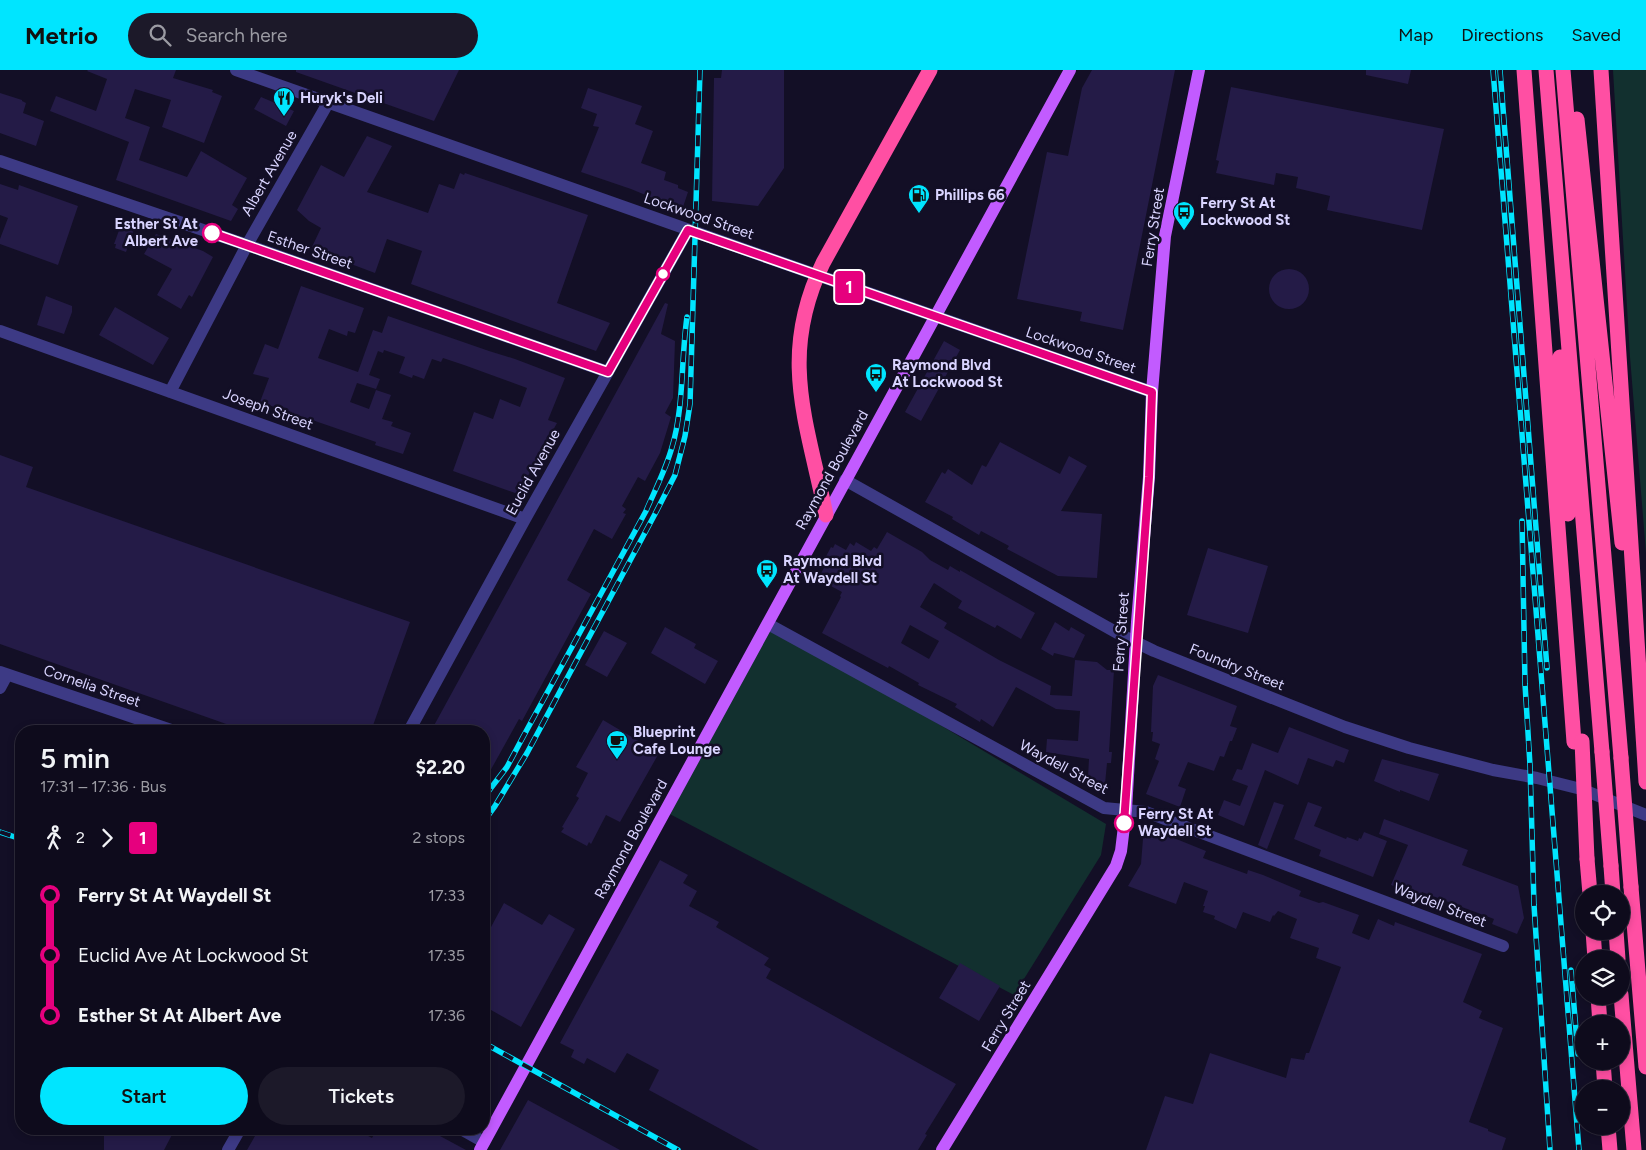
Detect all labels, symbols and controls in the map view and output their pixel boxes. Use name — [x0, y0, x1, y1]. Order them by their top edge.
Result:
search box — [128, 13, 478, 58]
text: Metrio — [25, 21, 98, 50]
icon: search — [146, 21, 174, 49]
text: Search here — [186, 24, 287, 47]
text: Map — [1398, 24, 1433, 46]
text: Directions — [1461, 24, 1543, 46]
text: Saved — [1571, 24, 1621, 46]
restaurant icon: Huryk's Deli — [272, 86, 296, 117]
place label: Huryk's Deli — [300, 89, 383, 107]
street label: Albert Avenue — [237, 127, 301, 219]
fuel station icon: Phillips 66 — [907, 183, 931, 214]
place label: Phillips 66 — [935, 186, 1005, 204]
street label: Ferry Street — [1138, 186, 1168, 268]
street label: Lockwood Street — [642, 189, 757, 243]
place label: Ferry St At Lockwood St — [1200, 194, 1290, 229]
bus stop icon: Ferry St At Lockwood St — [1172, 200, 1196, 231]
place label: Esther St At Albert Ave — [115, 215, 199, 250]
marker: Esther St At Albert Ave — [202, 223, 222, 243]
street label: Esther Street — [265, 227, 355, 273]
unlabelled marker — [656, 267, 670, 281]
line badge: 1 — [833, 271, 865, 303]
text: 1 — [845, 276, 853, 298]
street label: Lockwood Street — [1024, 323, 1139, 377]
place label: Raymond Blvd At Lockwood St — [892, 356, 1003, 391]
bus stop icon: Raymond Blvd At Lockwood St — [864, 362, 888, 393]
street label: Joseph Street — [220, 384, 316, 434]
street label: Raymond Boulevard — [792, 407, 872, 533]
street label: Euclid Avenue — [502, 426, 564, 518]
place label: Raymond Blvd At Waydell St — [783, 552, 882, 587]
bus stop icon: Raymond Blvd At Waydell St — [755, 558, 779, 589]
street label: Ferry Street — [1109, 591, 1133, 673]
street label: Foundry Street — [1187, 640, 1287, 694]
street label: Cornelia Street — [41, 661, 143, 711]
place label: Blueprint Cafe Lounge — [633, 723, 721, 758]
cafe icon: Blueprint Cafe Lounge — [605, 729, 629, 760]
street label: Waydell Street — [1016, 736, 1112, 798]
text: 5 min — [40, 741, 110, 775]
text: $2.20 — [415, 756, 465, 779]
street label: Raymond Boulevard — [591, 776, 671, 902]
text: 17:31 – 17:36 · Bus — [40, 777, 166, 796]
place label: Ferry St At Waydell St — [1138, 805, 1214, 840]
marker: Ferry St At Waydell St — [1114, 813, 1134, 833]
icon: walk — [40, 824, 68, 852]
icon: forward — [93, 824, 121, 852]
text: 1 — [139, 827, 147, 849]
text: 2 — [76, 828, 85, 847]
text: 2 stops — [412, 828, 465, 847]
street label: Waydell Street — [1391, 879, 1489, 931]
text: Ferry St At Waydell St — [78, 884, 271, 907]
map controls — [1575, 885, 1630, 1135]
button: locate — [1575, 885, 1630, 940]
text: 17:33 — [428, 886, 465, 905]
text: Euclid Ave At Lockwood St — [78, 944, 308, 967]
text: 17:35 — [428, 946, 465, 965]
button: layers — [1575, 950, 1630, 1005]
street label: Ferry Street — [978, 977, 1034, 1055]
text: Esther St At Albert Ave — [78, 1004, 281, 1027]
text: 17:36 — [428, 1006, 465, 1025]
button: + — [1575, 1015, 1630, 1070]
button: Start — [40, 1067, 248, 1125]
button: Tickets — [258, 1067, 465, 1125]
button: − — [1575, 1080, 1630, 1135]

